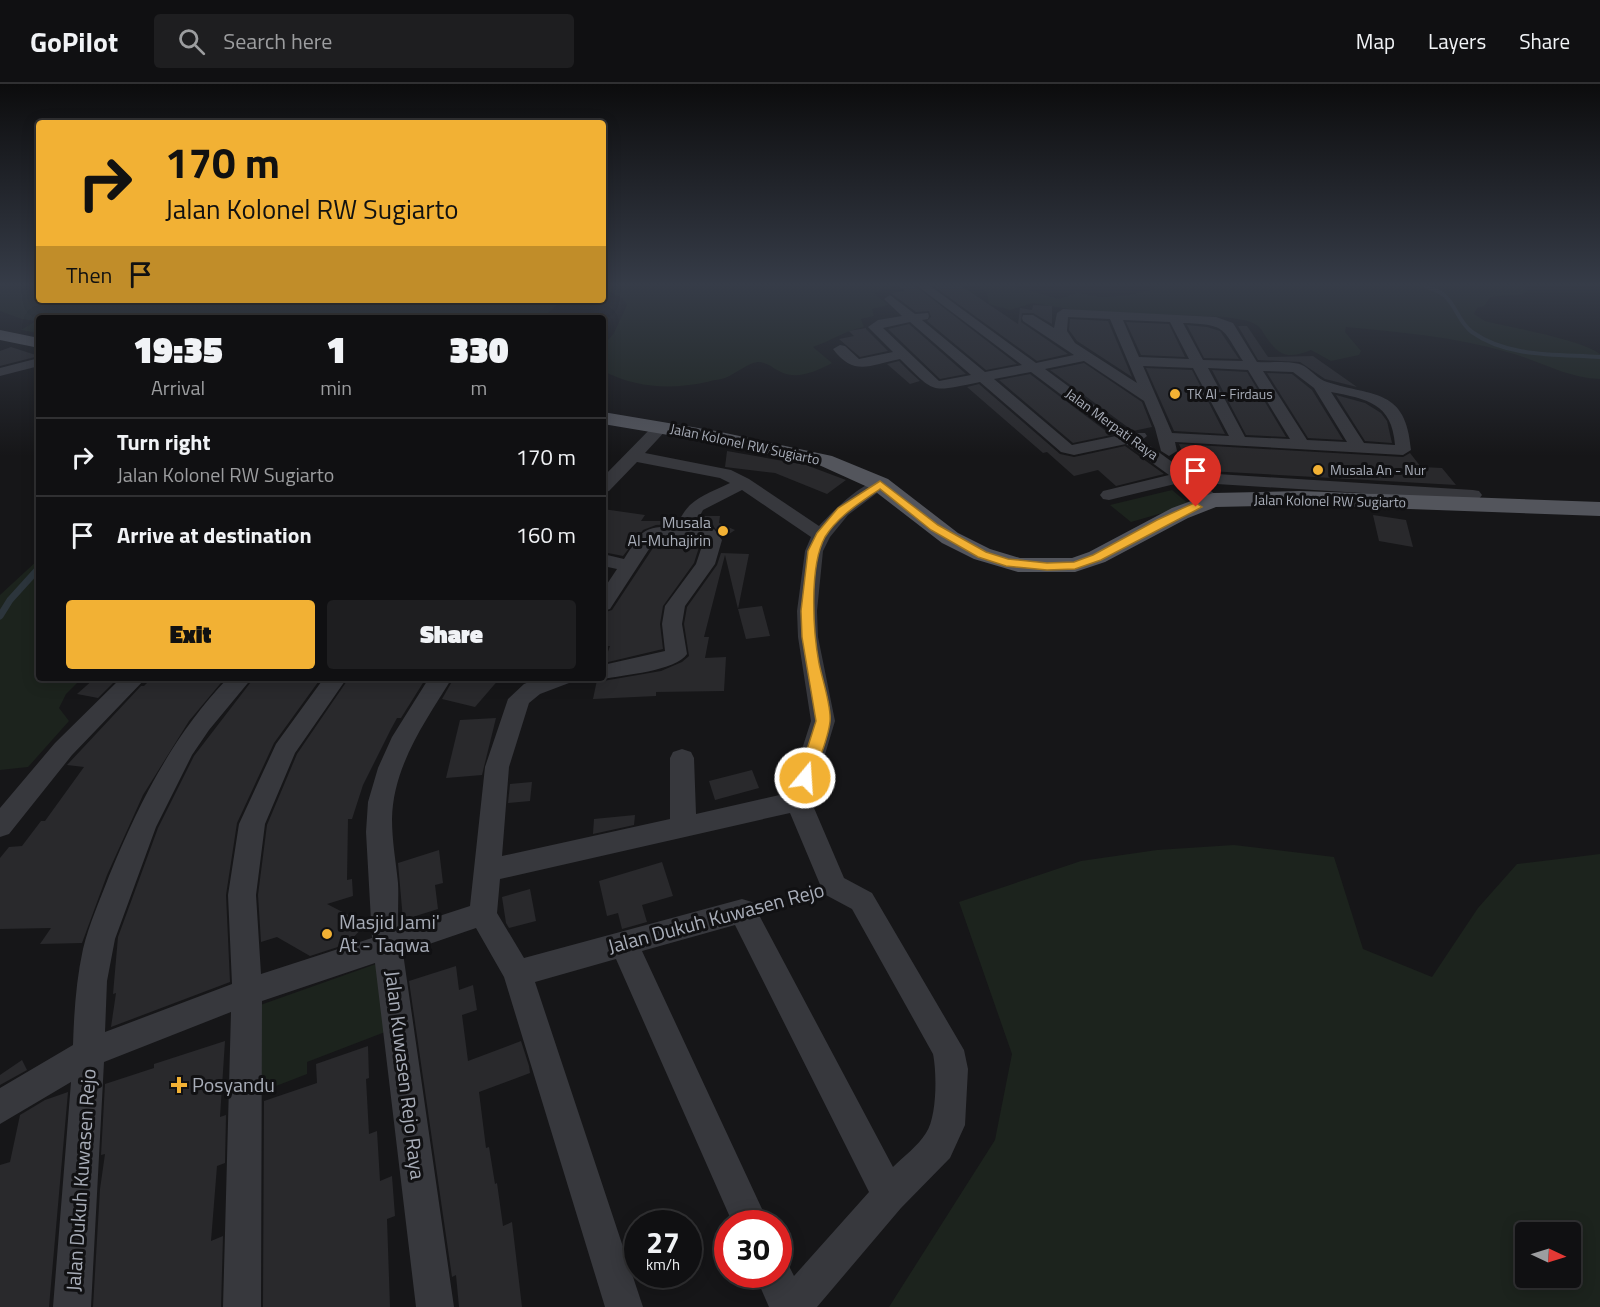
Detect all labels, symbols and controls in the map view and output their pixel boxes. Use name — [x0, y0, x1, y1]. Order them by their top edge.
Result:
search box — [154, 14, 574, 68]
text: GoPilot — [30, 20, 118, 63]
text: Search here — [223, 24, 332, 58]
icon: search — [175, 25, 208, 58]
text: Map — [1356, 25, 1395, 57]
text: Layers — [1428, 25, 1486, 57]
text: Share — [1519, 25, 1570, 57]
text: 170 m — [165, 130, 280, 194]
icon: right — [66, 144, 144, 222]
text: Jalan Kolonel RW Sugiarto — [165, 188, 458, 229]
text: Then — [66, 258, 112, 292]
icon: arrive — [124, 258, 157, 291]
text: 19:35 — [133, 322, 223, 377]
text: 1 — [326, 322, 346, 377]
text: 330 — [449, 322, 509, 377]
text: Arrival — [151, 372, 205, 403]
text: min — [320, 372, 352, 403]
text: m — [471, 372, 487, 403]
street label: Jalan Merpati Raya — [1062, 383, 1163, 464]
place label: TK Al - Firdaus — [1187, 383, 1273, 404]
marker: TK Al - Firdaus — [1168, 387, 1182, 401]
street label: Jalan Kolonel RW Sugiarto — [669, 417, 822, 470]
text: Turn right — [117, 425, 211, 459]
text: 170 m — [516, 440, 576, 474]
icon: right — [66, 441, 99, 474]
pin — [1170, 445, 1221, 507]
icon: arrive — [1179, 454, 1212, 487]
text: Jalan Kolonel RW Sugiarto — [117, 459, 334, 490]
place label: Musala An - Nur — [1330, 459, 1426, 480]
marker: Musala An - Nur — [1311, 463, 1325, 477]
street label: Jalan Kolonel RW Sugiarto — [1254, 489, 1406, 512]
place label: Musala Al-Muhajirin — [628, 510, 711, 552]
text: Arrive at destination — [117, 518, 312, 552]
text: 160 m — [516, 518, 576, 552]
icon: arrive — [66, 519, 99, 552]
marker: Musala Al-Muhajirin — [716, 524, 730, 538]
button: Exit — [66, 600, 315, 669]
button: Share — [327, 600, 576, 669]
position arrow — [773, 746, 837, 810]
street label: Jalan Dukuh Kuwasen Rejo — [604, 874, 828, 961]
place label: Masjid Jami' At - Taqwa — [339, 906, 440, 960]
marker: Masjid Jami' At - Taqwa — [320, 927, 334, 941]
street label: Jalan Kuwasen Rejo Raya — [377, 969, 434, 1181]
street label: Jalan Dukuh Kuwasen Rejo — [57, 1068, 104, 1292]
place label: Posyandu — [192, 1069, 275, 1100]
marker: Posyandu — [170, 1076, 188, 1094]
speed limit sign: 30 — [714, 1210, 792, 1288]
text: 27 — [646, 1219, 680, 1265]
north arrow — [1515, 1222, 1581, 1288]
map controls — [1515, 1222, 1581, 1288]
text: km/h — [646, 1253, 680, 1276]

